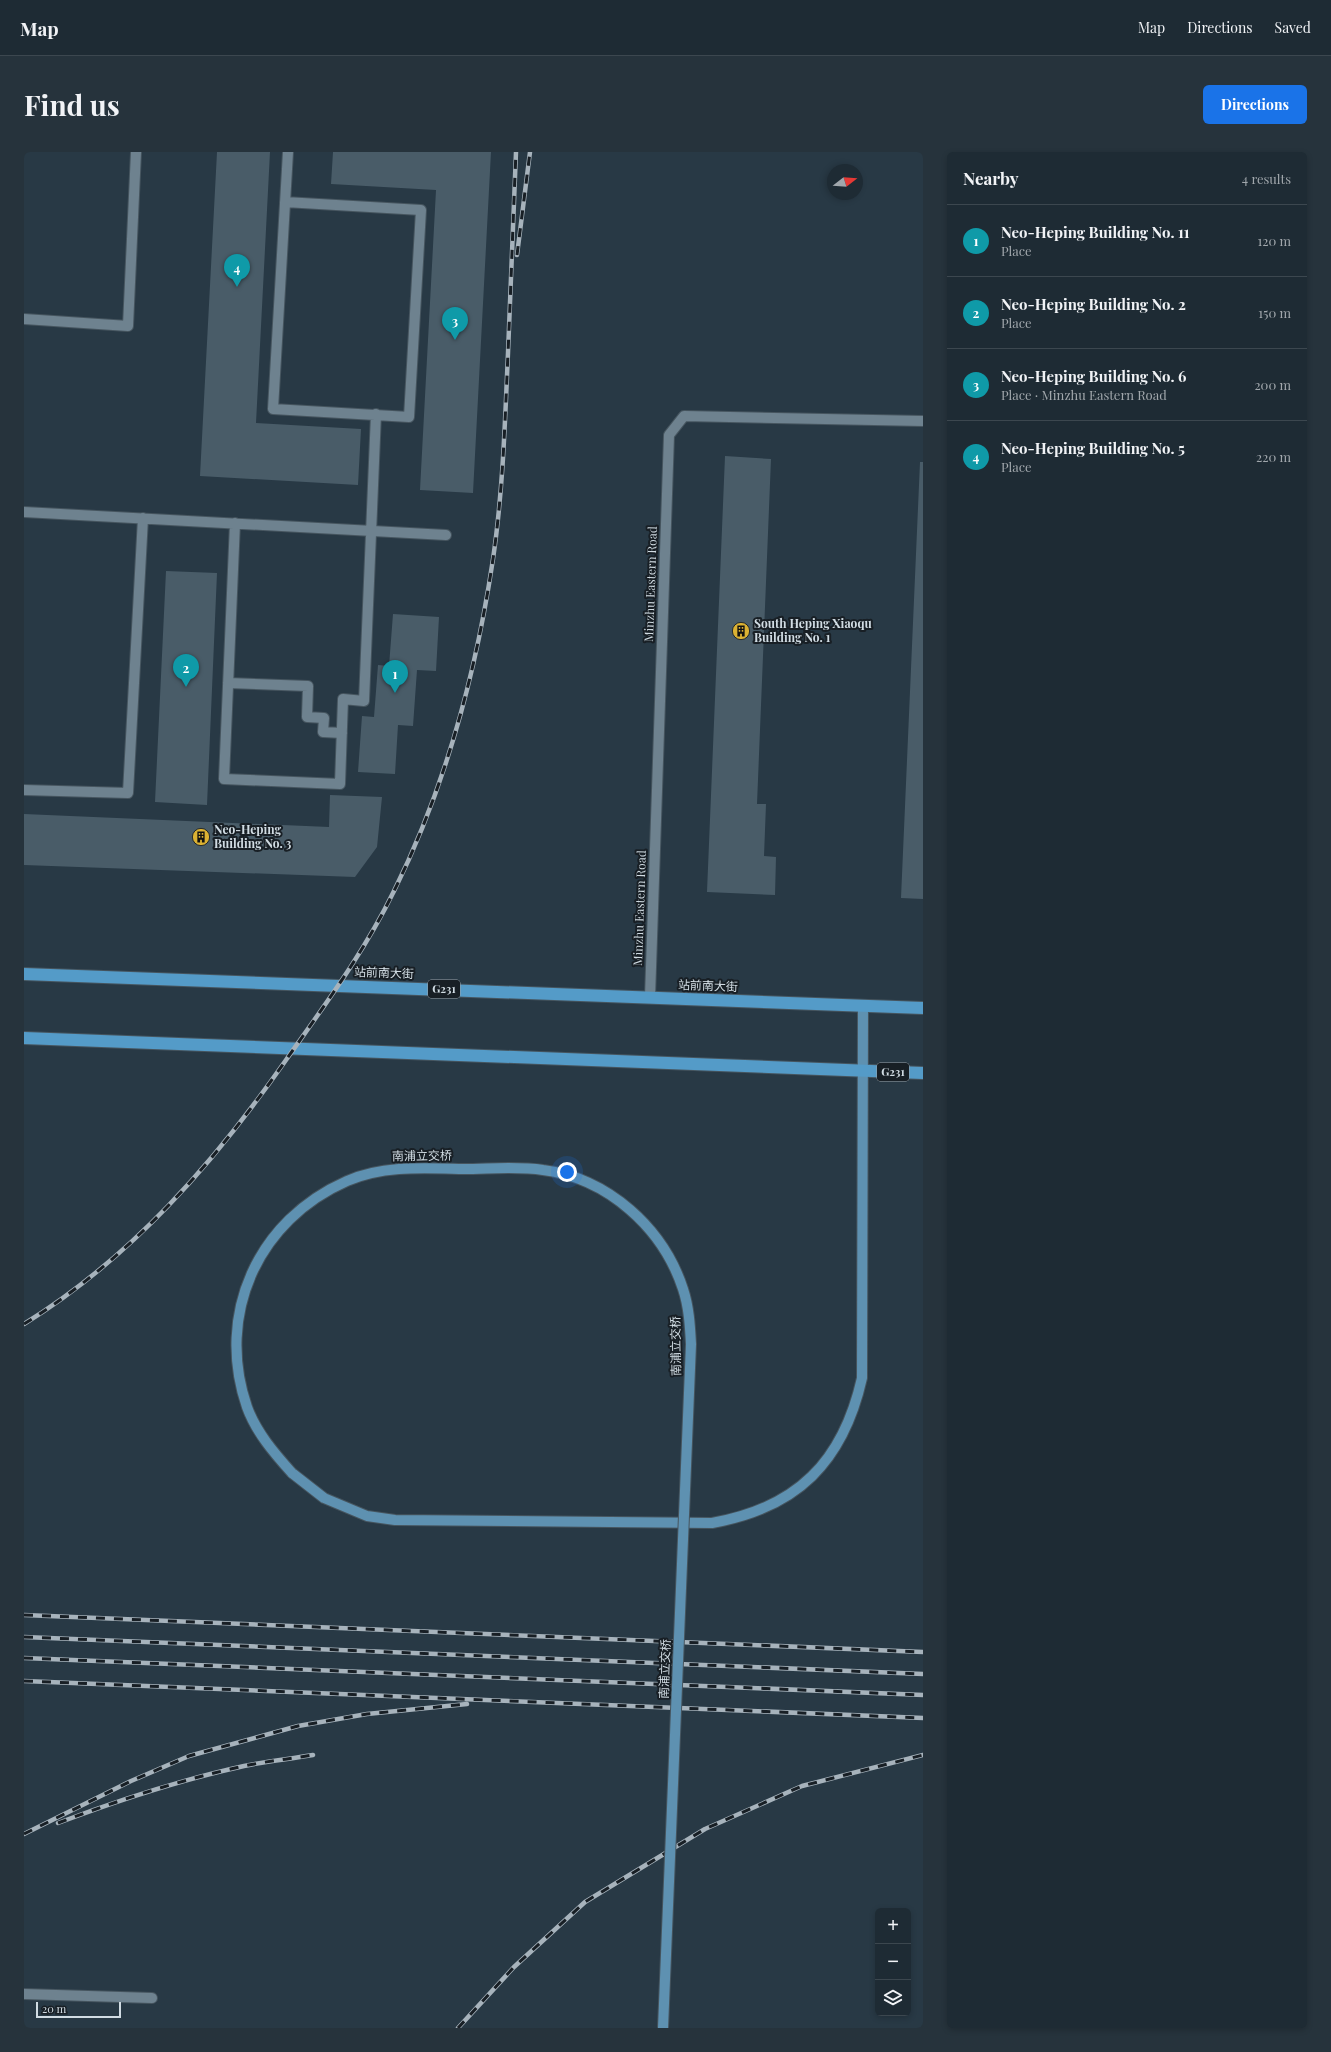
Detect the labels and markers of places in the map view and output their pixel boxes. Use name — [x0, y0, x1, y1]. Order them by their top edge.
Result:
pin: 4 — [224, 254, 250, 287]
pin: 3 — [442, 307, 468, 340]
place label: South Heping Xiaoqu Building No. 1 — [754, 615, 872, 645]
building icon: South Heping Xiaoqu Building No. 1 — [731, 621, 751, 641]
pin: 2 — [173, 654, 199, 687]
pin: 1 — [382, 660, 408, 693]
place label: Neo-Heping Building No. 3 — [214, 821, 292, 851]
building icon: Neo-Heping Building No. 3 — [191, 827, 211, 847]

